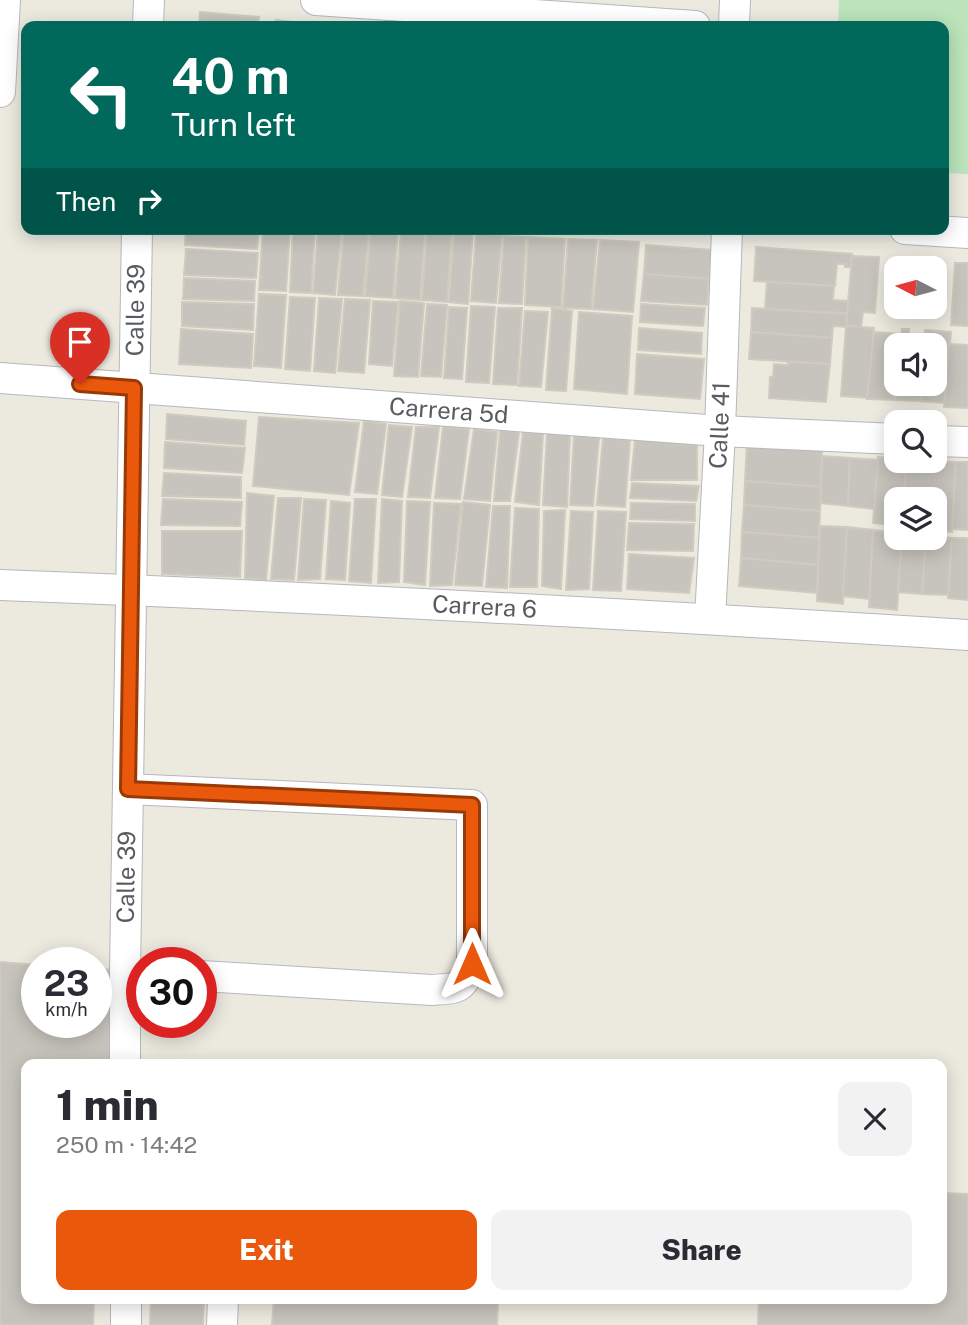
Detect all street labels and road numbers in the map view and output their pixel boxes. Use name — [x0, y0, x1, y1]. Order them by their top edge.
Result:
street label: Calle 39 — [120, 264, 149, 357]
street label: Calle 41 — [703, 381, 735, 470]
street label: Carrera 5d — [388, 392, 510, 428]
street label: Carrera 6 — [431, 589, 538, 623]
street label: Calle 39 — [111, 831, 140, 923]

